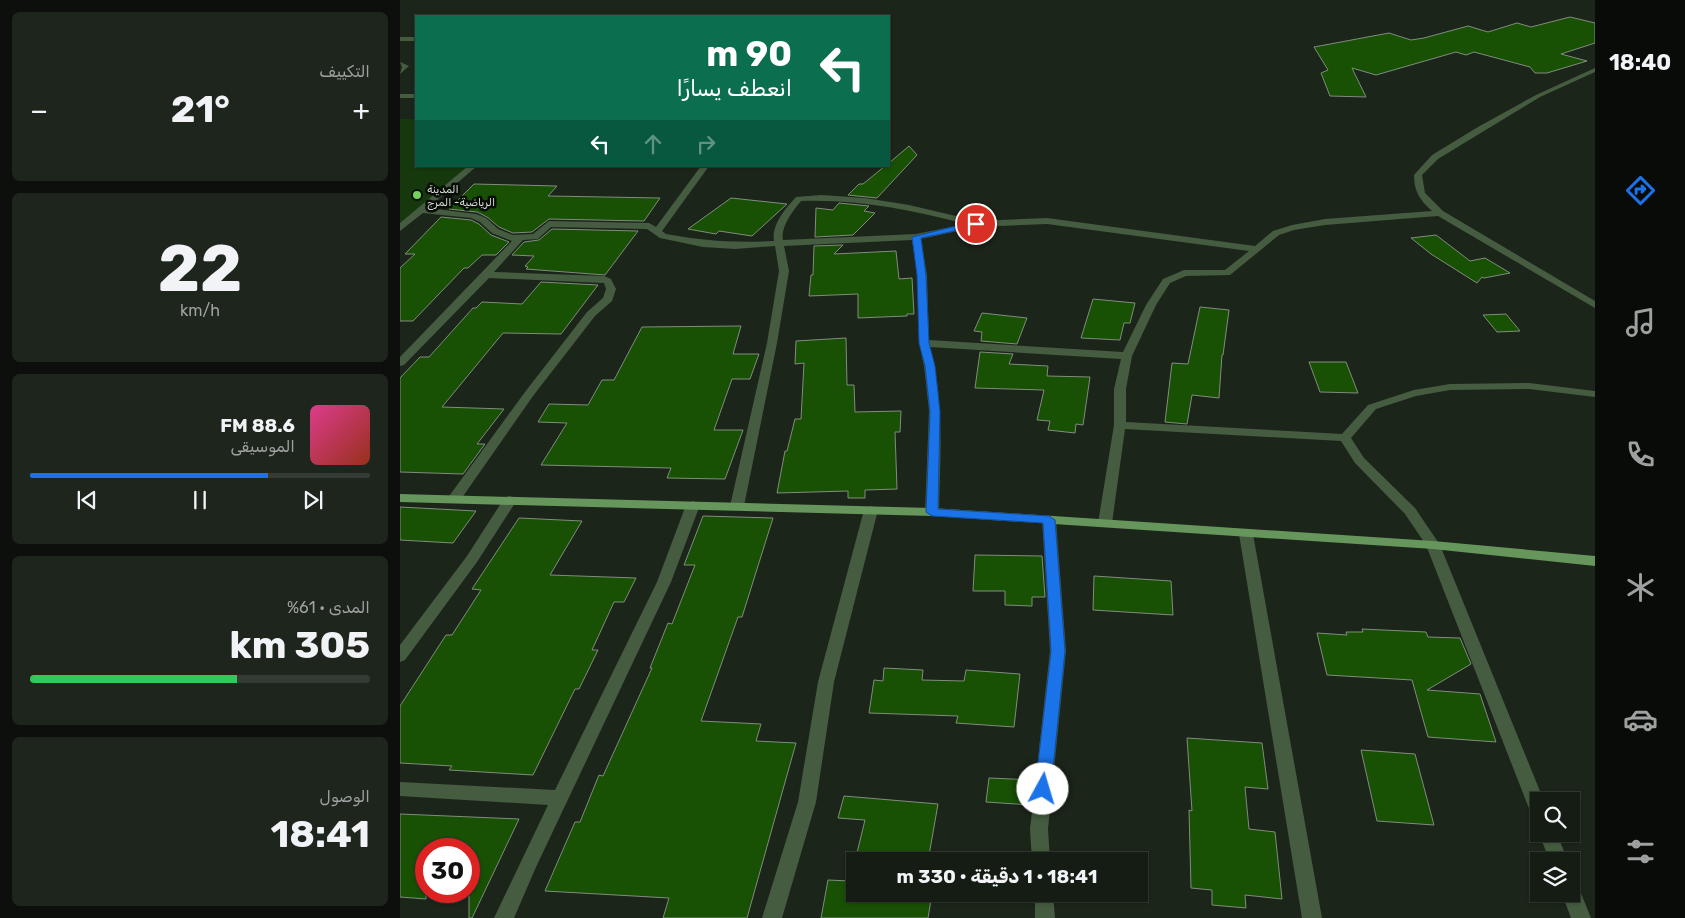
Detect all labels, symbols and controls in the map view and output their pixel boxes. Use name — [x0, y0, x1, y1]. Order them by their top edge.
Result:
text: 90 m — [706, 33, 792, 75]
icon: left — [810, 35, 875, 100]
text: 18:40 — [1609, 49, 1671, 76]
text: التكييف — [319, 62, 370, 81]
text: انعطف يسارًا — [676, 75, 792, 102]
text: 21° — [171, 86, 230, 132]
text: − — [30, 94, 48, 127]
text: + — [353, 94, 370, 127]
icon: left — [586, 130, 614, 158]
icon: ahead — [639, 130, 667, 158]
icon: right — [692, 130, 720, 158]
icon: directions — [1623, 173, 1658, 208]
place label: المدينة الرياضية- المرج — [427, 183, 495, 211]
marker: المدينة الرياضية- المرج — [411, 189, 423, 201]
pin — [955, 203, 997, 245]
icon: arrive — [962, 210, 990, 238]
text: 22 — [158, 230, 242, 307]
text: km/h — [180, 301, 220, 320]
icon: music — [1623, 305, 1658, 340]
text: 88.6 FM — [220, 414, 295, 437]
text: الموسيقى — [231, 437, 295, 456]
icon: phone — [1623, 437, 1658, 472]
icon: previous — [73, 486, 101, 514]
icon: pause — [186, 486, 214, 514]
icon: next — [299, 486, 327, 514]
icon: climate — [1623, 570, 1658, 605]
text: المدى · 61% — [287, 598, 370, 617]
text: 305 km — [229, 622, 370, 668]
icon: car — [1623, 702, 1658, 737]
position arrow — [1016, 762, 1068, 814]
text: الوصول — [320, 787, 370, 806]
map controls — [1530, 792, 1580, 902]
button: search — [1530, 792, 1580, 842]
text: 18:41 — [270, 811, 370, 857]
icon: filters — [1623, 834, 1658, 869]
speed limit sign: 30 — [415, 838, 480, 903]
button: layers — [1530, 852, 1580, 902]
text: 18:41 · 1 دقيقة · 330 m — [897, 865, 1097, 888]

